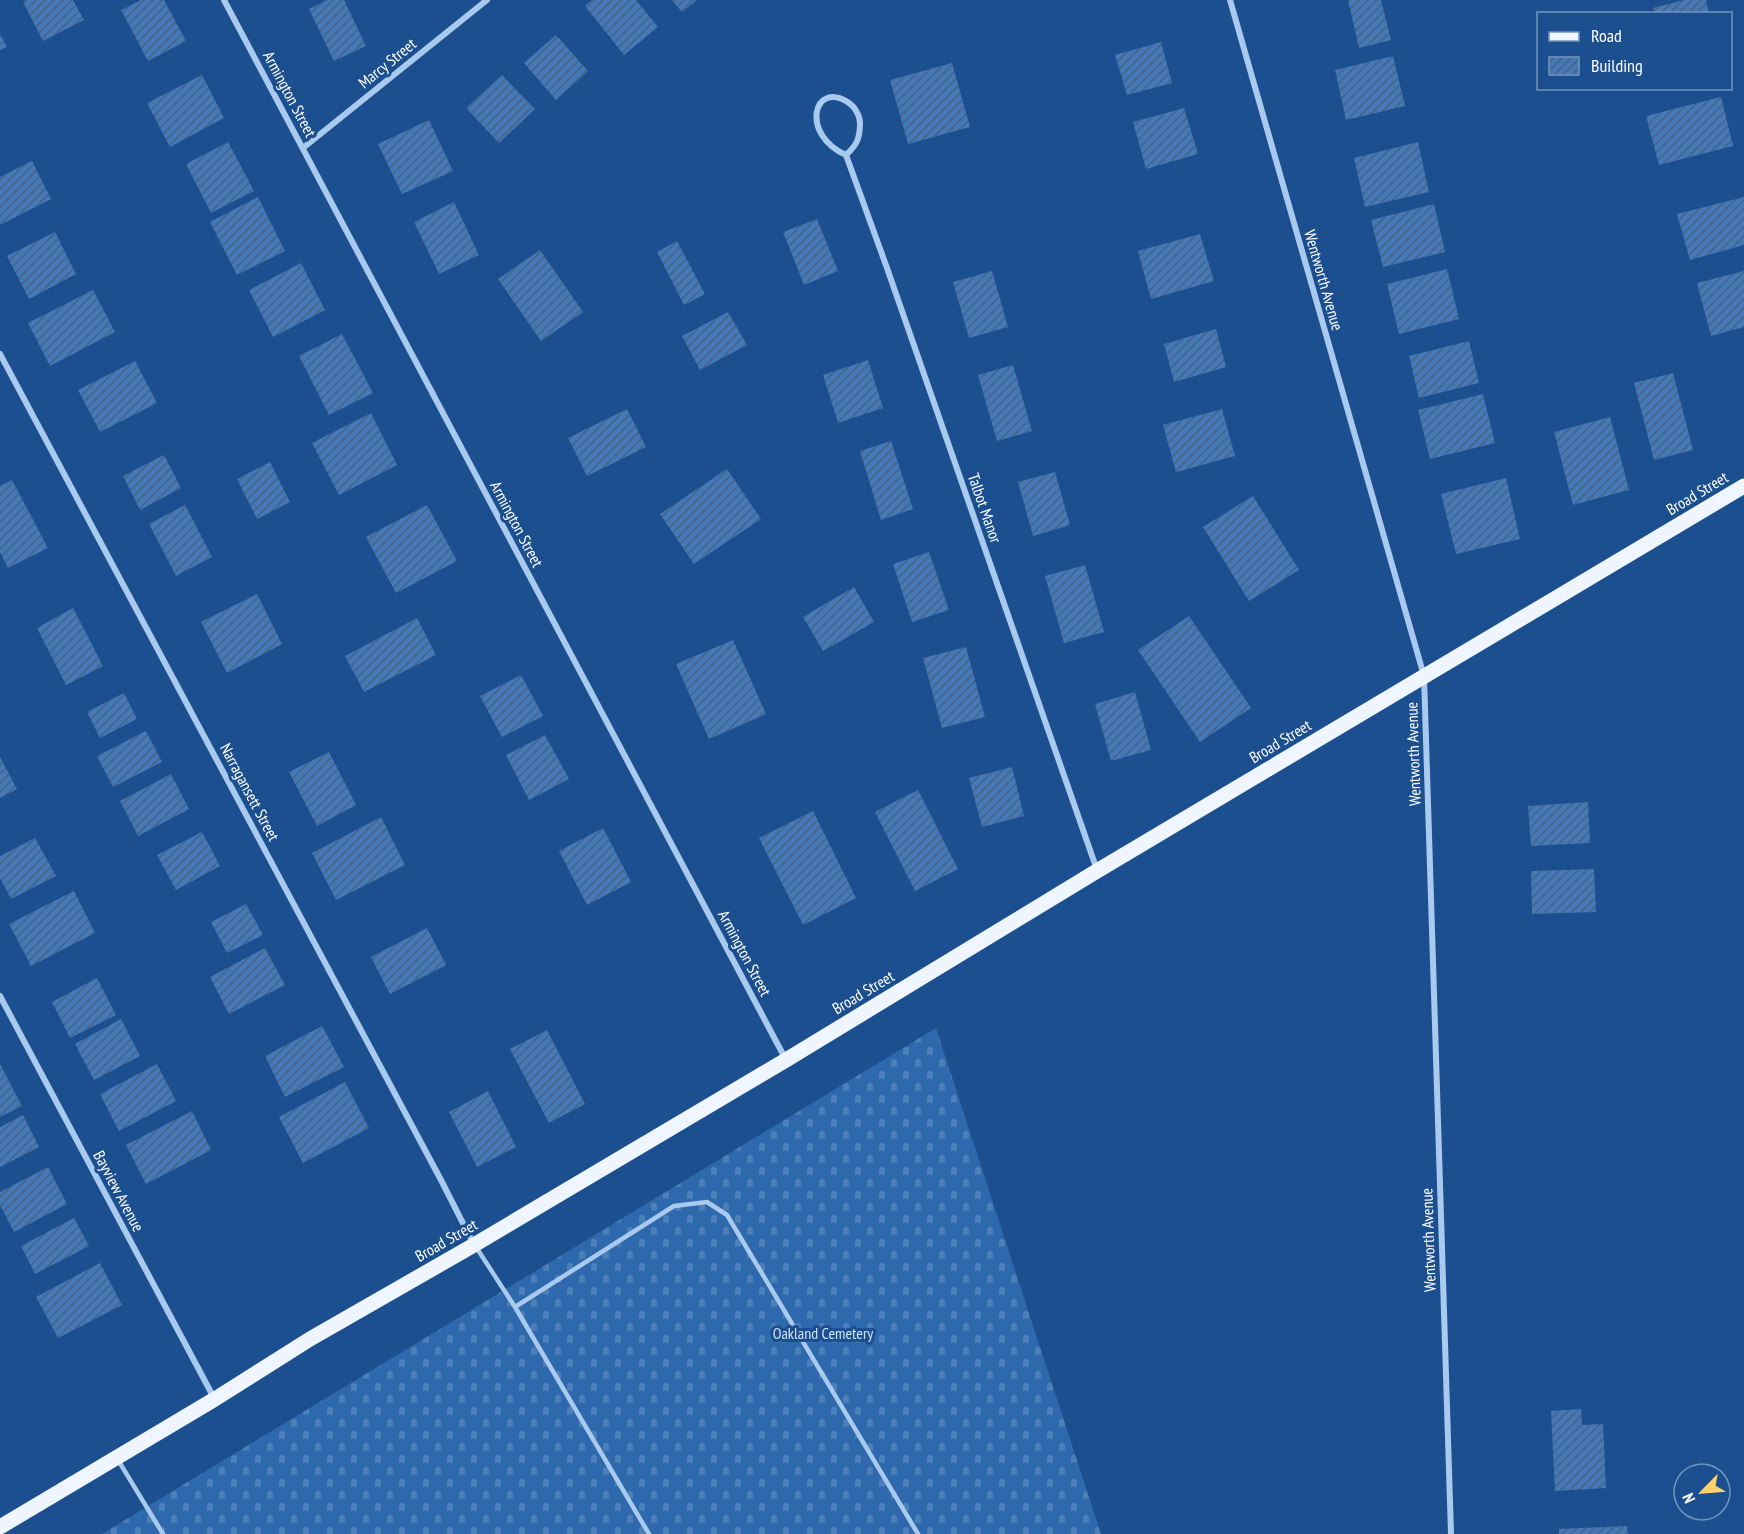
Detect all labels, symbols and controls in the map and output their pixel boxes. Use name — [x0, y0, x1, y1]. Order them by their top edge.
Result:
legend — [1537, 12, 1732, 90]
text: Road — [1591, 24, 1622, 47]
street label: Marcy Street — [354, 33, 420, 92]
street label: Armington Street — [259, 48, 321, 141]
text: Building — [1591, 54, 1643, 77]
street label: Wentworth Avenue — [1300, 227, 1348, 333]
street label: Broad Street — [1662, 466, 1732, 519]
street label: Talbot Manor — [964, 470, 1006, 546]
street label: Armington Street — [486, 478, 548, 571]
street label: Wentworth Avenue — [1401, 702, 1425, 806]
street label: Broad Street — [1245, 714, 1315, 767]
street label: Narragansett Street — [216, 740, 284, 845]
street label: Armington Street — [714, 907, 776, 1000]
street label: Broad Street — [828, 965, 898, 1018]
street label: Bayview Avenue — [89, 1147, 149, 1235]
street label: Wentworth Avenue — [1416, 1188, 1440, 1292]
street label: Broad Street — [411, 1214, 481, 1266]
park label: Oakland Cemetery — [773, 1323, 873, 1343]
north arrow — [1672, 1462, 1732, 1522]
text: N — [1678, 1490, 1699, 1506]

